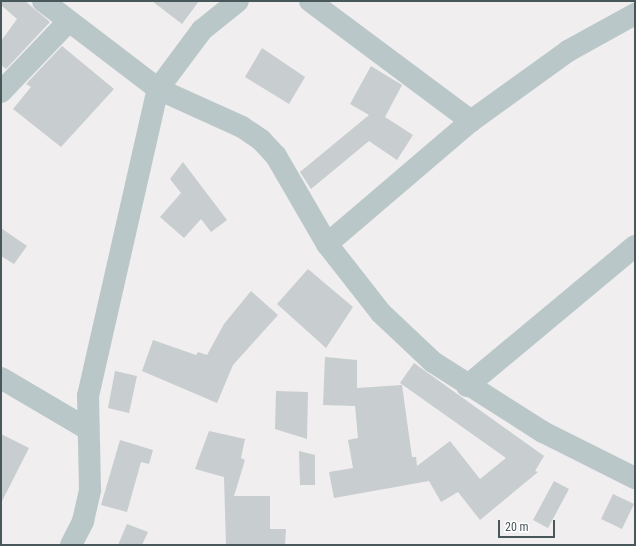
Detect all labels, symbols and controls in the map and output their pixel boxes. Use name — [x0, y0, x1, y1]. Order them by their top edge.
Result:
scale bar — [500, 512, 557, 538]
text: 20 m — [505, 520, 529, 534]

